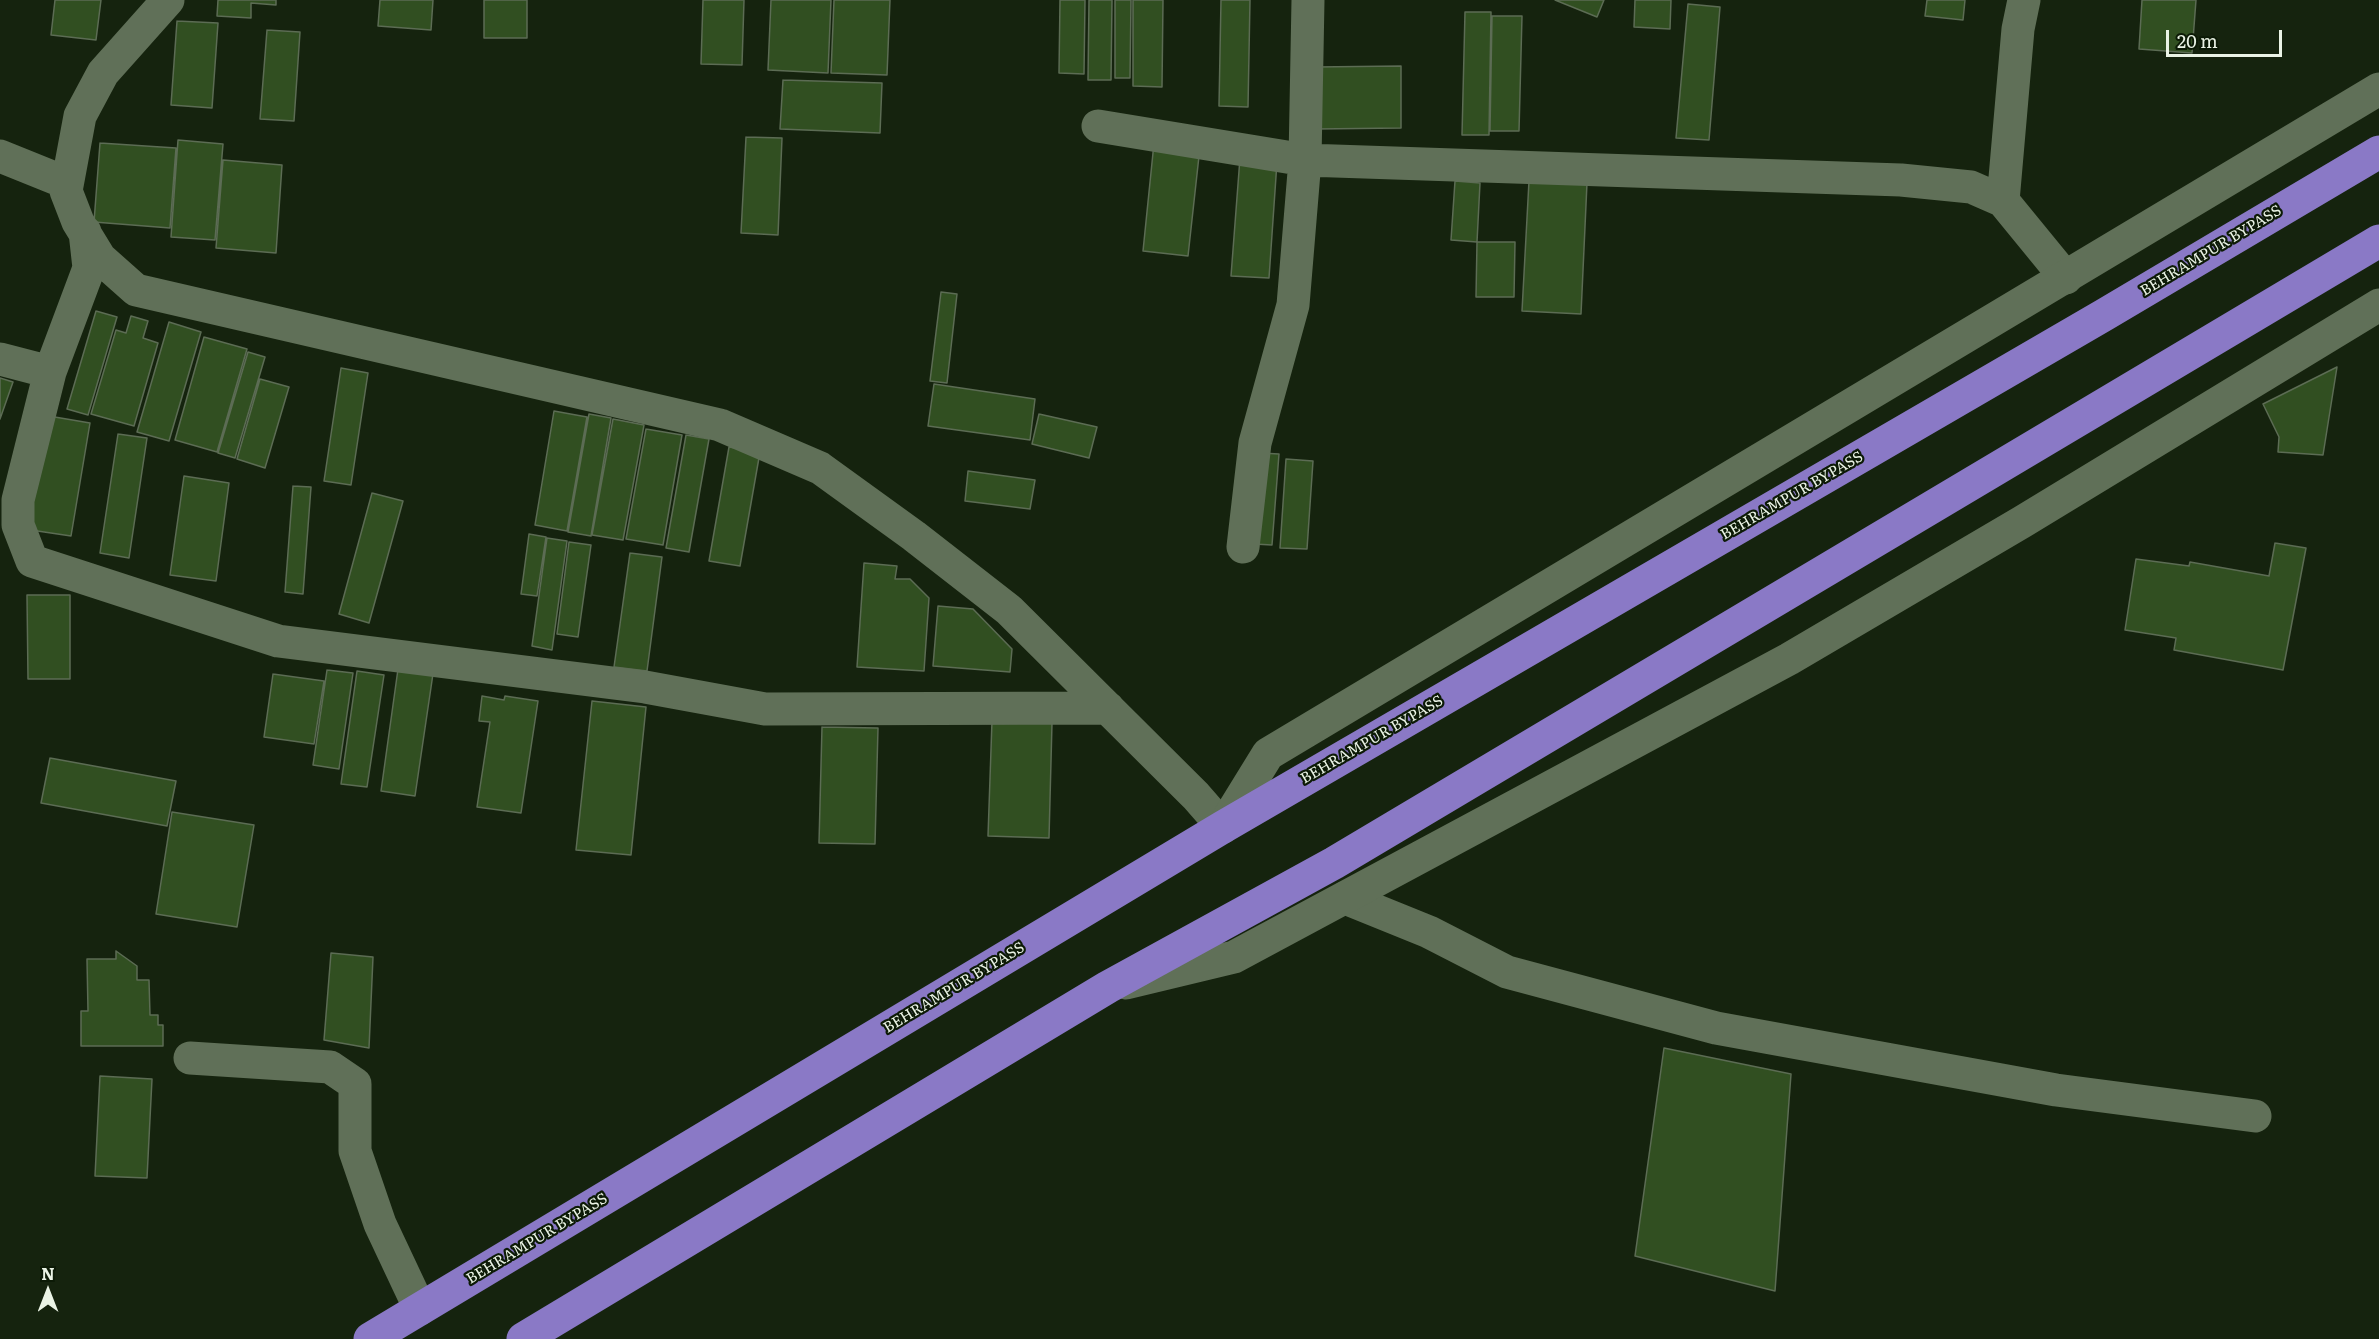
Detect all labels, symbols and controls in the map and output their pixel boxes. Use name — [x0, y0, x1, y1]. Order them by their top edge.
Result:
scale bar — [2169, 18, 2284, 56]
text: 20 m — [2177, 27, 2218, 54]
street label: BEHRAMPUR BYPASS — [2137, 202, 2285, 300]
street label: BEHRAMPUR BYPASS — [1718, 448, 1866, 544]
street label: BEHRAMPUR BYPASS — [1298, 692, 1446, 788]
street label: BEHRAMPUR BYPASS — [880, 939, 1028, 1037]
street label: BEHRAMPUR BYPASS — [463, 1190, 611, 1288]
north arrow — [18, 1261, 78, 1321]
text: N — [41, 1261, 55, 1285]

